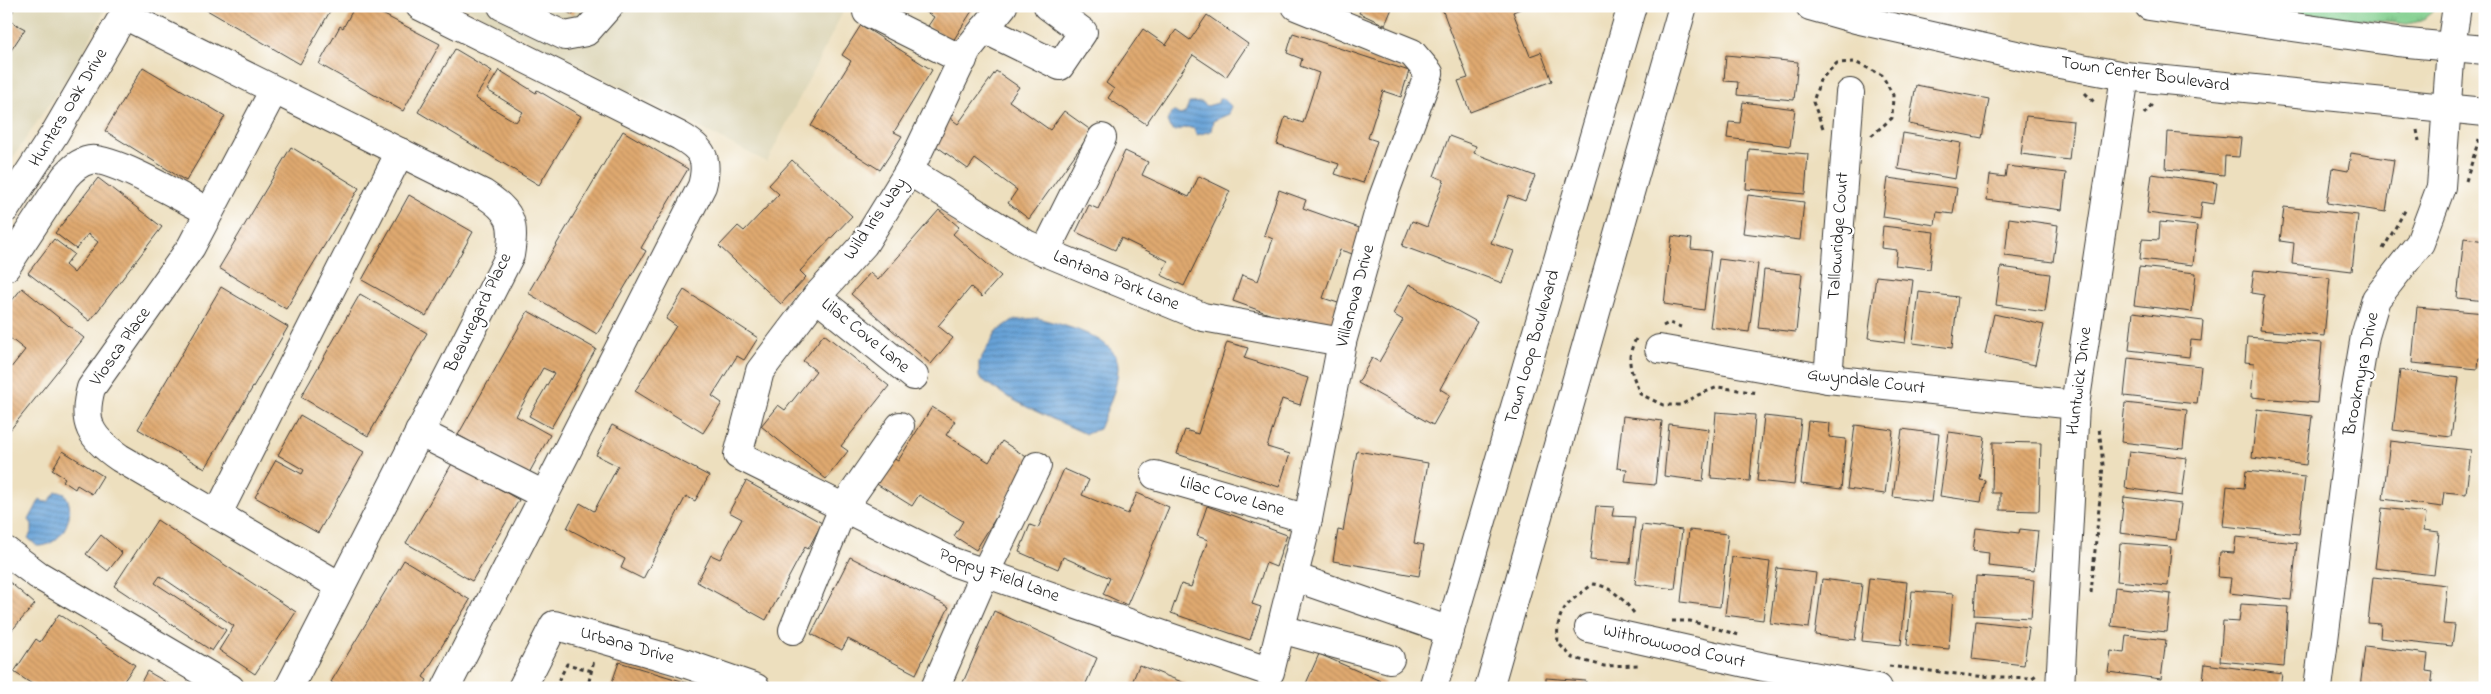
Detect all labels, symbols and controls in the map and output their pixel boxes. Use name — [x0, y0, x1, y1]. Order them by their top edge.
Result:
street label: Hunters Oak Drive — [23, 43, 115, 172]
street label: Town Center Boulevard — [2059, 50, 2231, 100]
street label: Tallowridge Court — [1822, 171, 1857, 301]
street label: Wild Iris Way — [838, 172, 914, 266]
street label: Villanova Drive — [1330, 241, 1382, 351]
street label: Lantana Park Lane — [1049, 244, 1184, 319]
street label: Beauregard Place — [438, 248, 520, 378]
street label: Town Loop Boulevard — [1499, 267, 1567, 427]
street label: Lilac Cove Lane — [815, 292, 916, 381]
street label: Viosca Place — [84, 301, 158, 393]
street label: Brookmyra Drive — [2337, 309, 2387, 439]
street label: Huntwick Drive — [2060, 325, 2100, 436]
street label: Gwyndale Court — [1806, 362, 1926, 402]
street label: Lilac Cove Lane — [1177, 470, 1288, 525]
street label: Poppy Field Lane — [935, 542, 1064, 610]
street label: Withrowwood Court — [1600, 618, 1748, 676]
street label: Urbana Drive — [577, 620, 678, 672]

